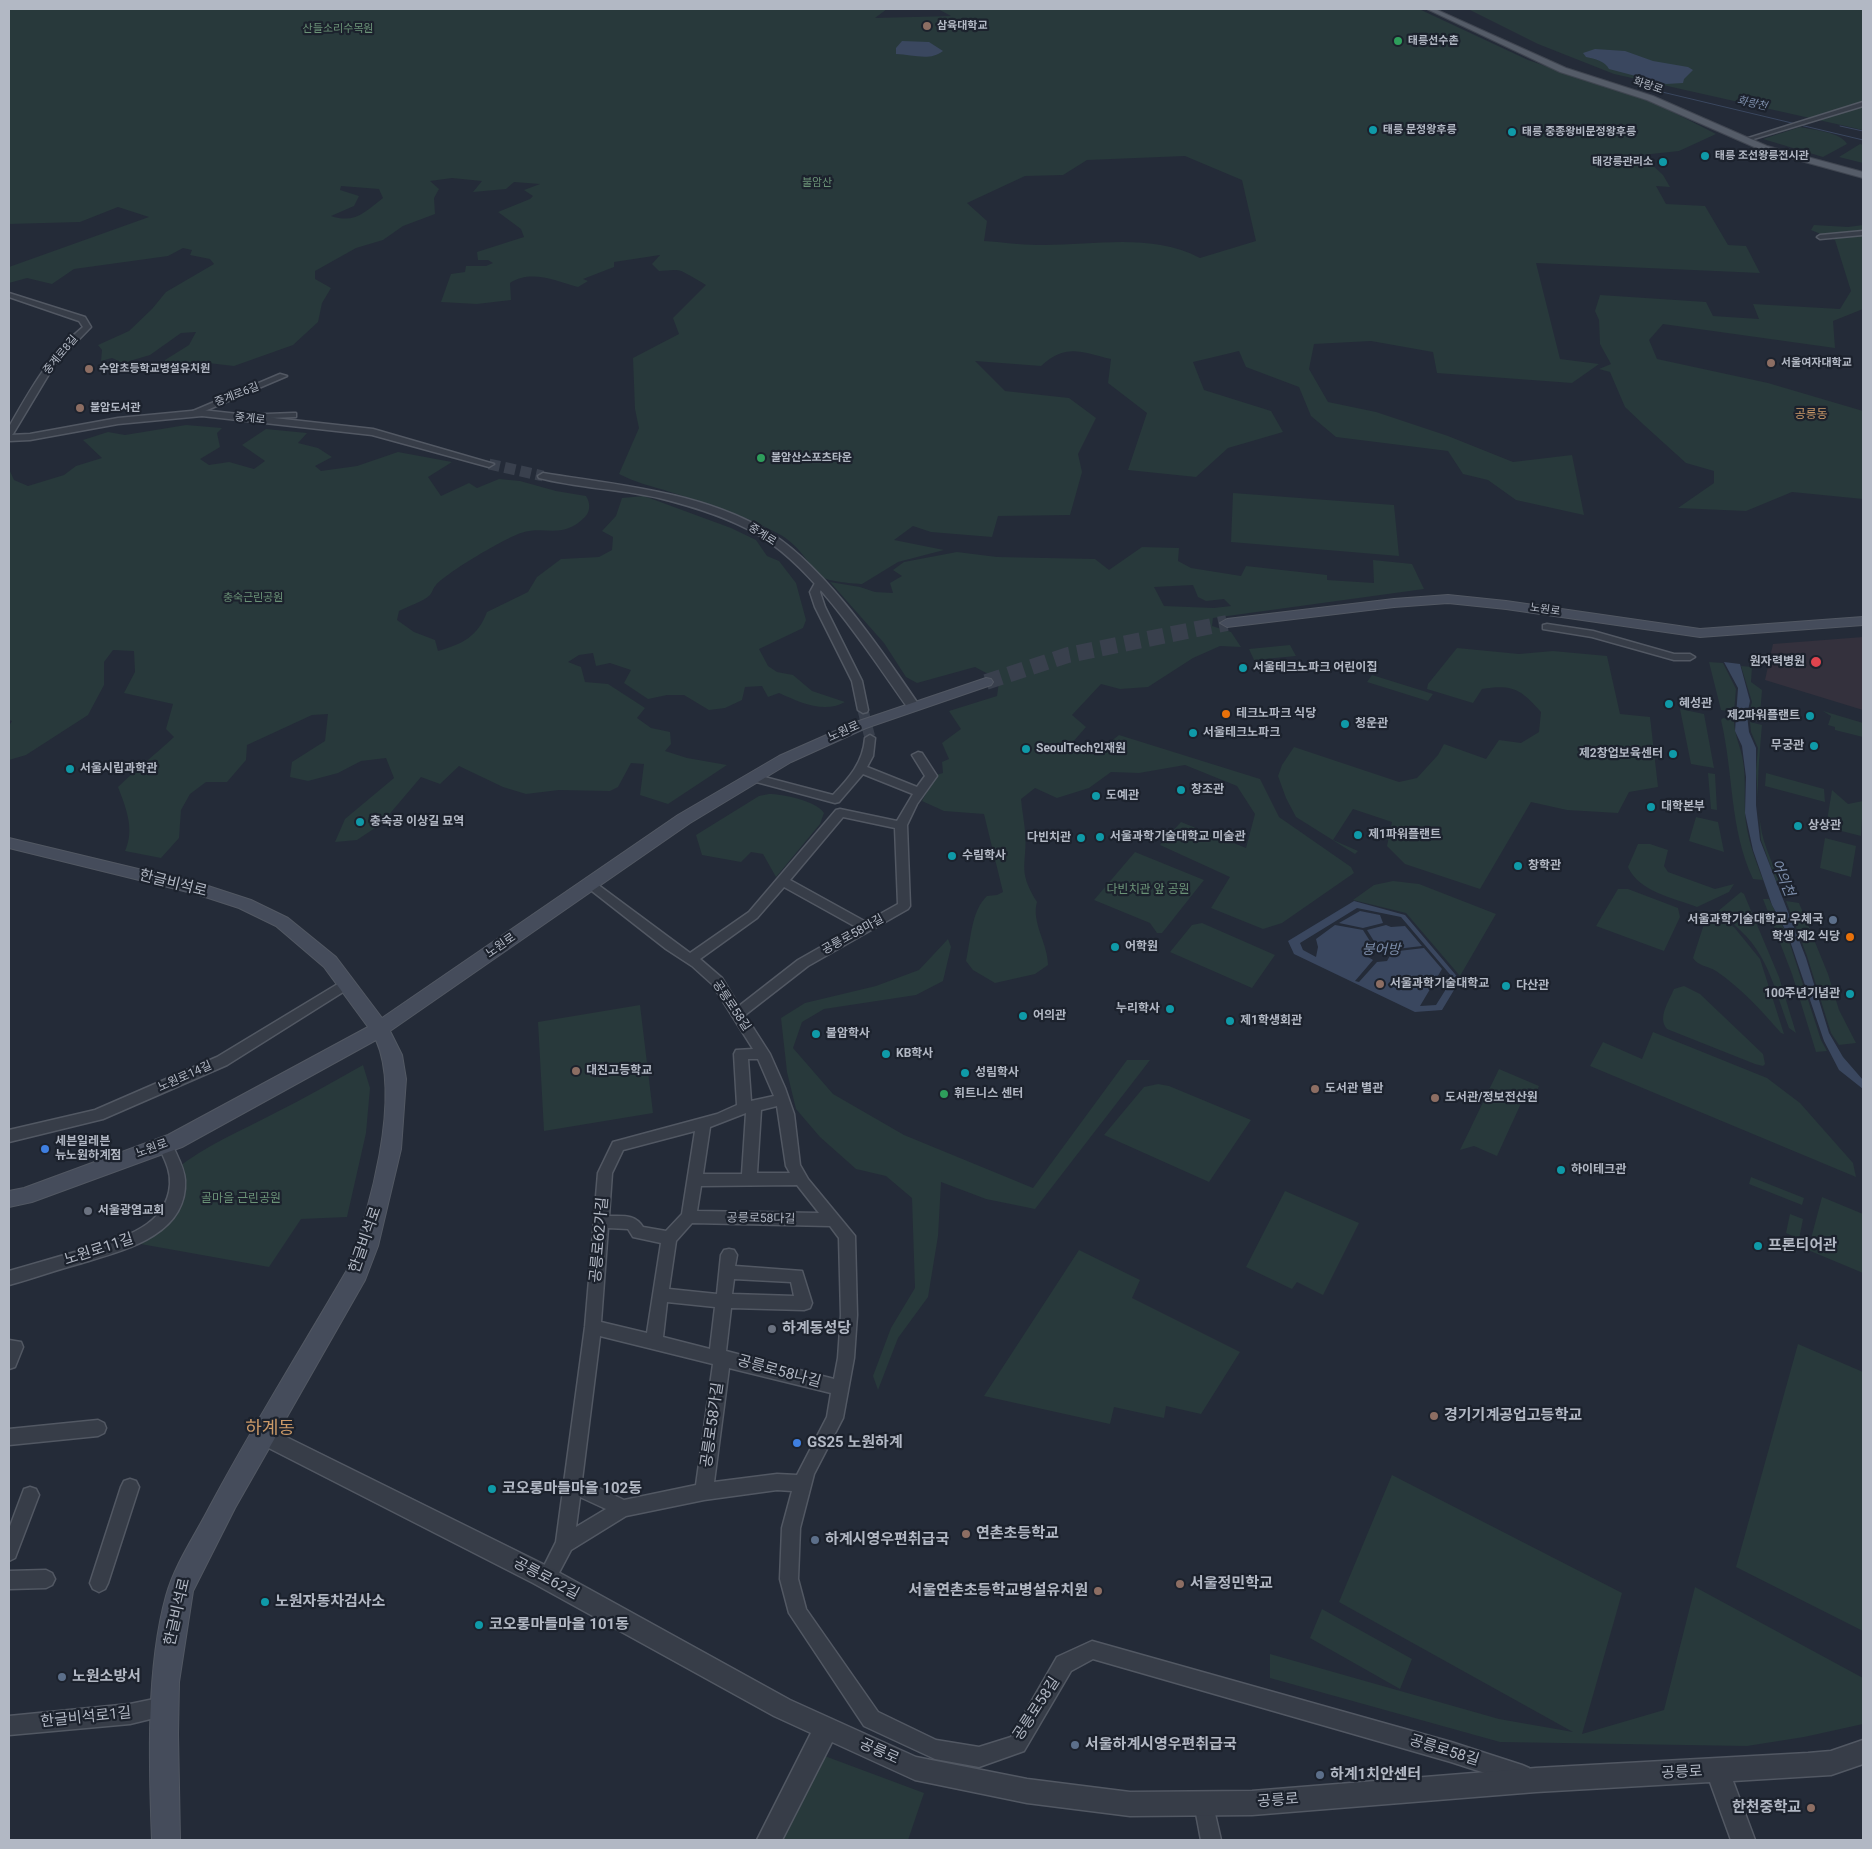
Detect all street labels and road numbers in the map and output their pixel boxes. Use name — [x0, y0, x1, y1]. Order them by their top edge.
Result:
street label: 화랑로 — [1631, 75, 1665, 97]
street label: 중계로8길 — [41, 333, 81, 377]
street label: 중계로6길 — [213, 380, 261, 410]
street label: 중계로 — [234, 411, 266, 427]
street label: 중계로 — [746, 521, 778, 549]
street label: 노원로 — [1529, 601, 1561, 619]
street label: 노원로 — [826, 719, 862, 745]
street label: 한글비석로 — [137, 867, 209, 901]
street label: 공릉로58마길 — [819, 912, 887, 958]
street label: 노원로 — [483, 931, 519, 961]
street label: 공릉로58길 — [709, 978, 753, 1034]
street label: 노원로14길 — [156, 1059, 214, 1095]
street label: 노원로 — [134, 1137, 170, 1161]
street label: 공릉로62가길 — [587, 1196, 613, 1284]
street label: 한글비석로 — [346, 1204, 386, 1276]
street label: 공릉로58다길 — [727, 1211, 795, 1227]
street label: 노원로11길 — [62, 1230, 136, 1270]
street label: 공릉로58나길 — [735, 1352, 823, 1392]
street label: 공릉로58가길 — [698, 1381, 728, 1469]
street label: 공릉로62길 — [510, 1554, 582, 1604]
street label: 한글비석로 — [161, 1576, 195, 1648]
street label: 공릉로58길 — [1010, 1674, 1064, 1744]
street label: 한글비석로1길 — [40, 1704, 132, 1732]
street label: 공릉로58길 — [1407, 1732, 1481, 1770]
street label: 공릉로 — [856, 1735, 902, 1769]
street label: 공릉로 — [1661, 1763, 1703, 1783]
street label: 공릉로 — [1257, 1791, 1299, 1811]

